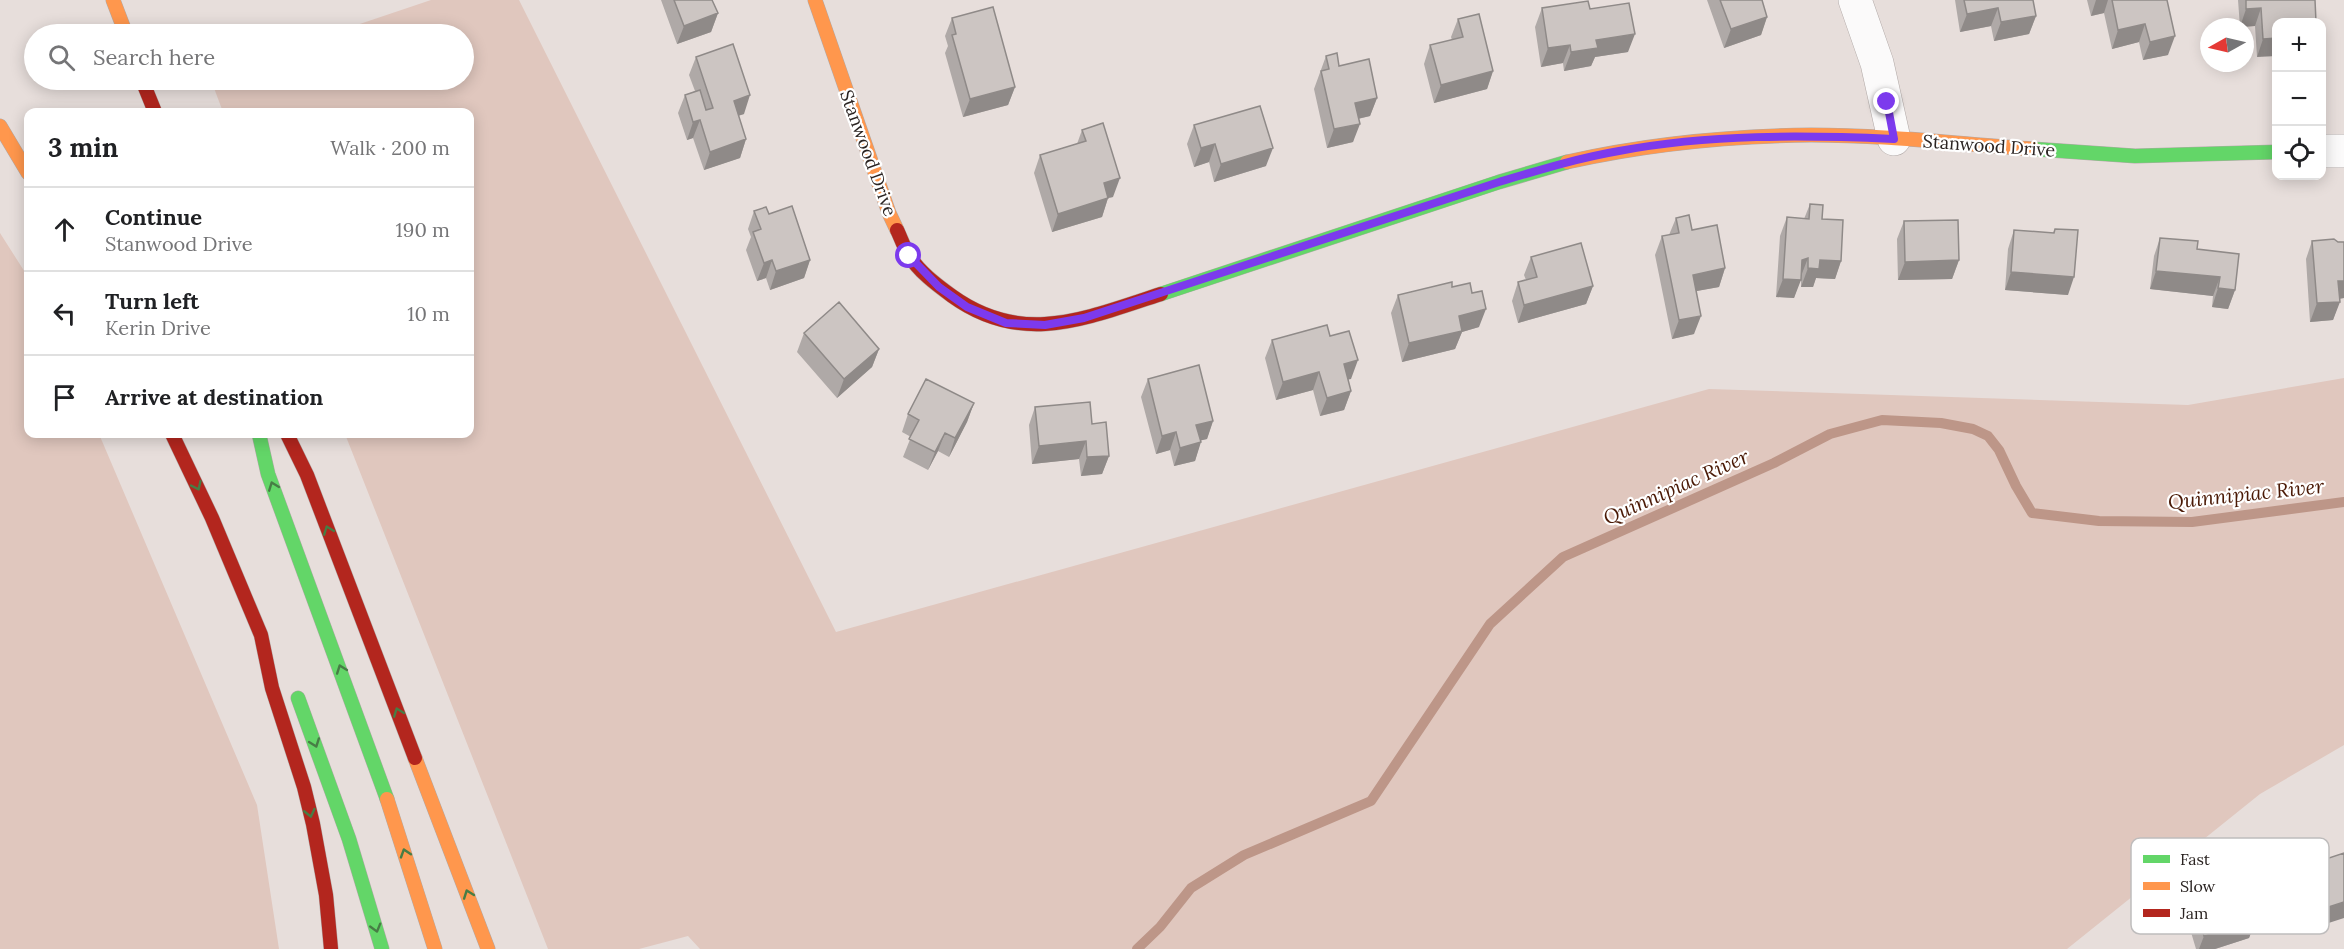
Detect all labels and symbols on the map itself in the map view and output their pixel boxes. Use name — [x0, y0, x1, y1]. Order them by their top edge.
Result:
north arrow — [2200, 18, 2254, 72]
street label: Stanwood Drive — [835, 87, 902, 219]
route end — [1873, 88, 1899, 114]
street label: Stanwood Drive — [1922, 129, 2056, 162]
route start — [895, 242, 921, 268]
water label: Quinnipiac River — [1599, 443, 1753, 530]
water label: Quinnipiac River — [2167, 473, 2326, 514]
one-way arrow — [190, 480, 202, 491]
one-way arrow — [268, 481, 280, 492]
one-way arrow — [323, 525, 335, 536]
one-way arrow — [335, 664, 348, 675]
one-way arrow — [393, 707, 406, 718]
one-way arrow — [308, 737, 320, 748]
one-way arrow — [303, 807, 316, 817]
legend — [2131, 838, 2329, 934]
one-way arrow — [400, 848, 413, 859]
text: Fast — [2180, 849, 2211, 869]
text: Slow — [2180, 876, 2216, 896]
one-way arrow — [462, 889, 475, 900]
text: Jam — [2179, 903, 2208, 923]
one-way arrow — [369, 922, 381, 933]

